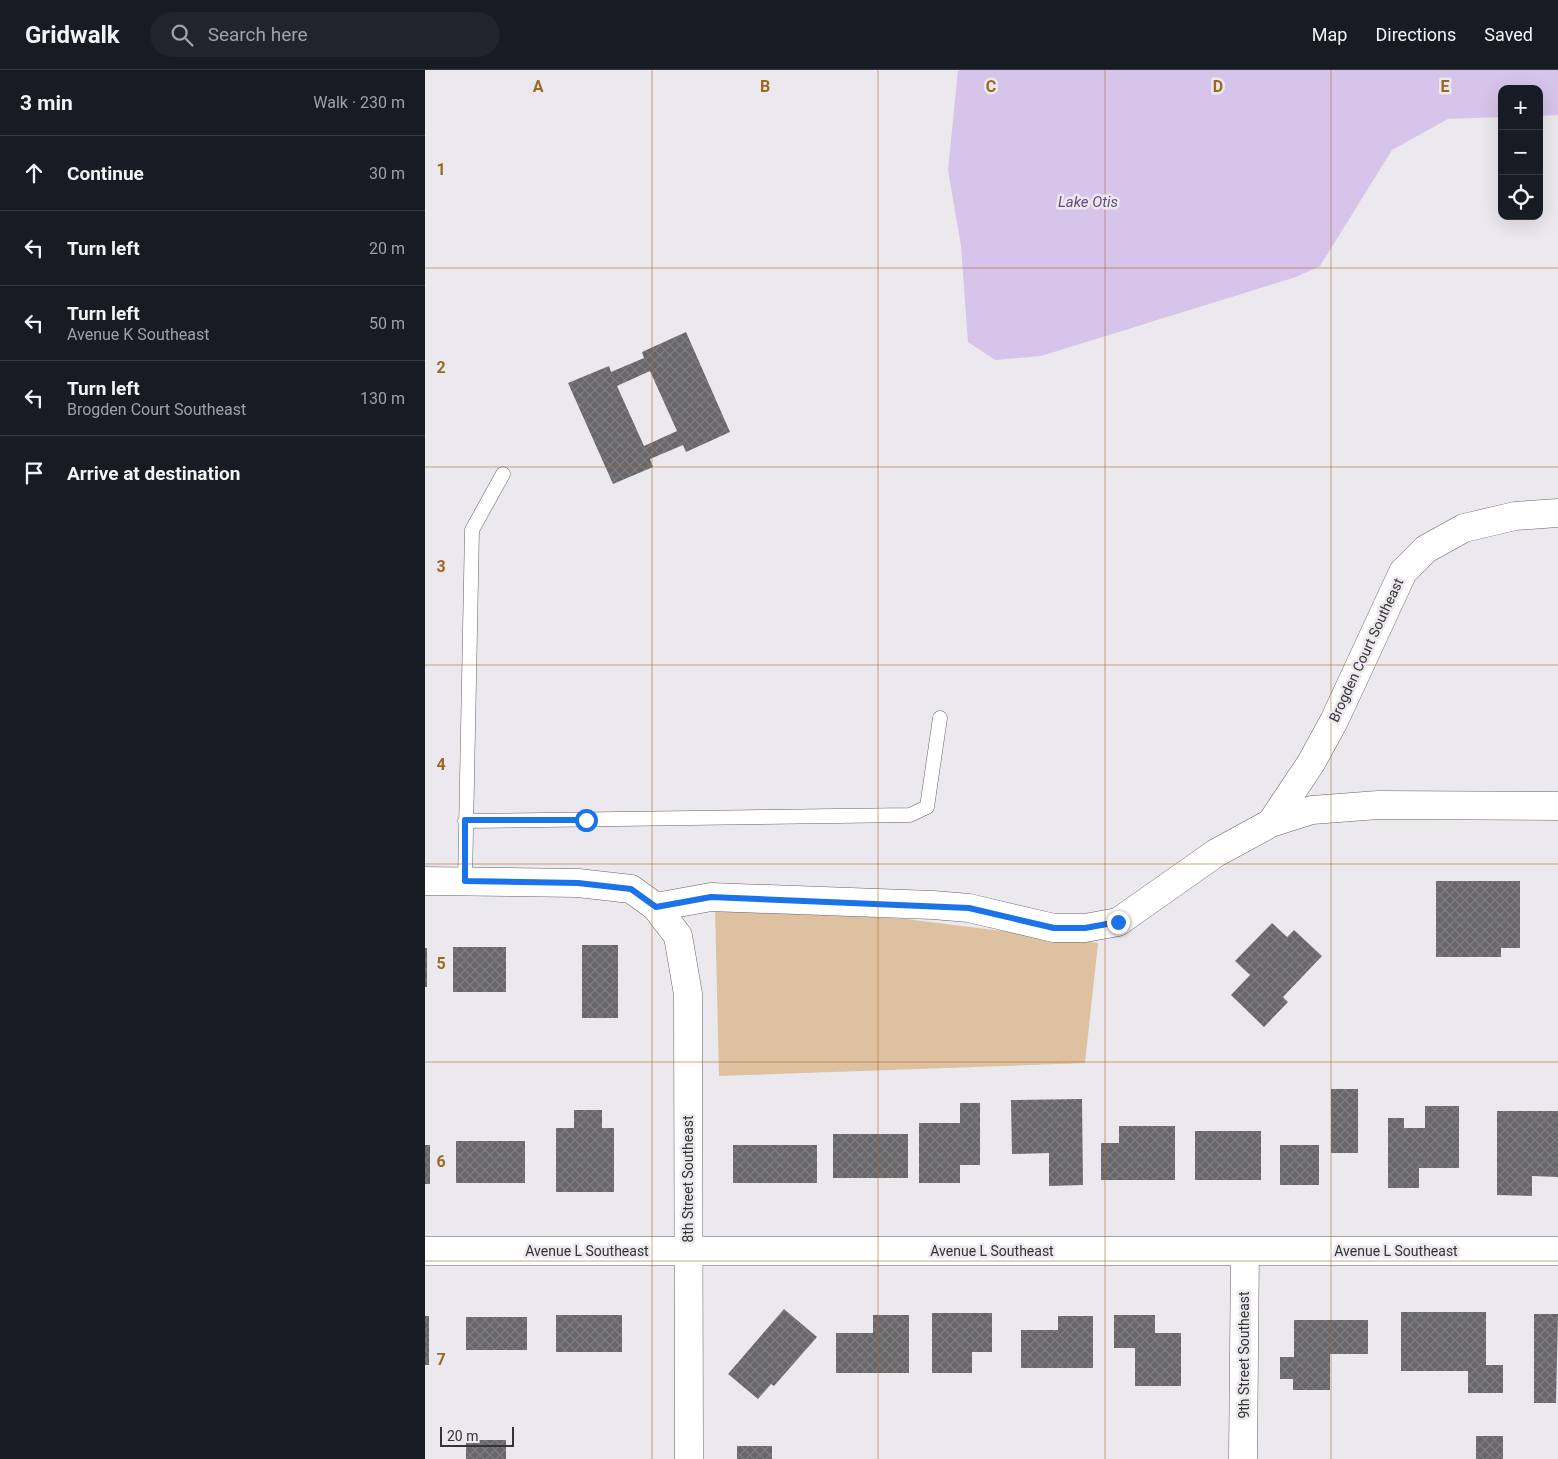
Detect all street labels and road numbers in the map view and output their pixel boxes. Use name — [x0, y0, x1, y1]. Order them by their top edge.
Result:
street label: Brogden Court Southeast — [1326, 575, 1407, 724]
street label: 8th Street Southeast — [680, 1115, 696, 1243]
street label: Avenue L Southeast — [525, 1243, 649, 1259]
street label: Avenue L Southeast — [930, 1243, 1054, 1259]
street label: Avenue L Southeast — [1334, 1243, 1458, 1259]
street label: 9th Street Southeast — [1236, 1291, 1252, 1419]

